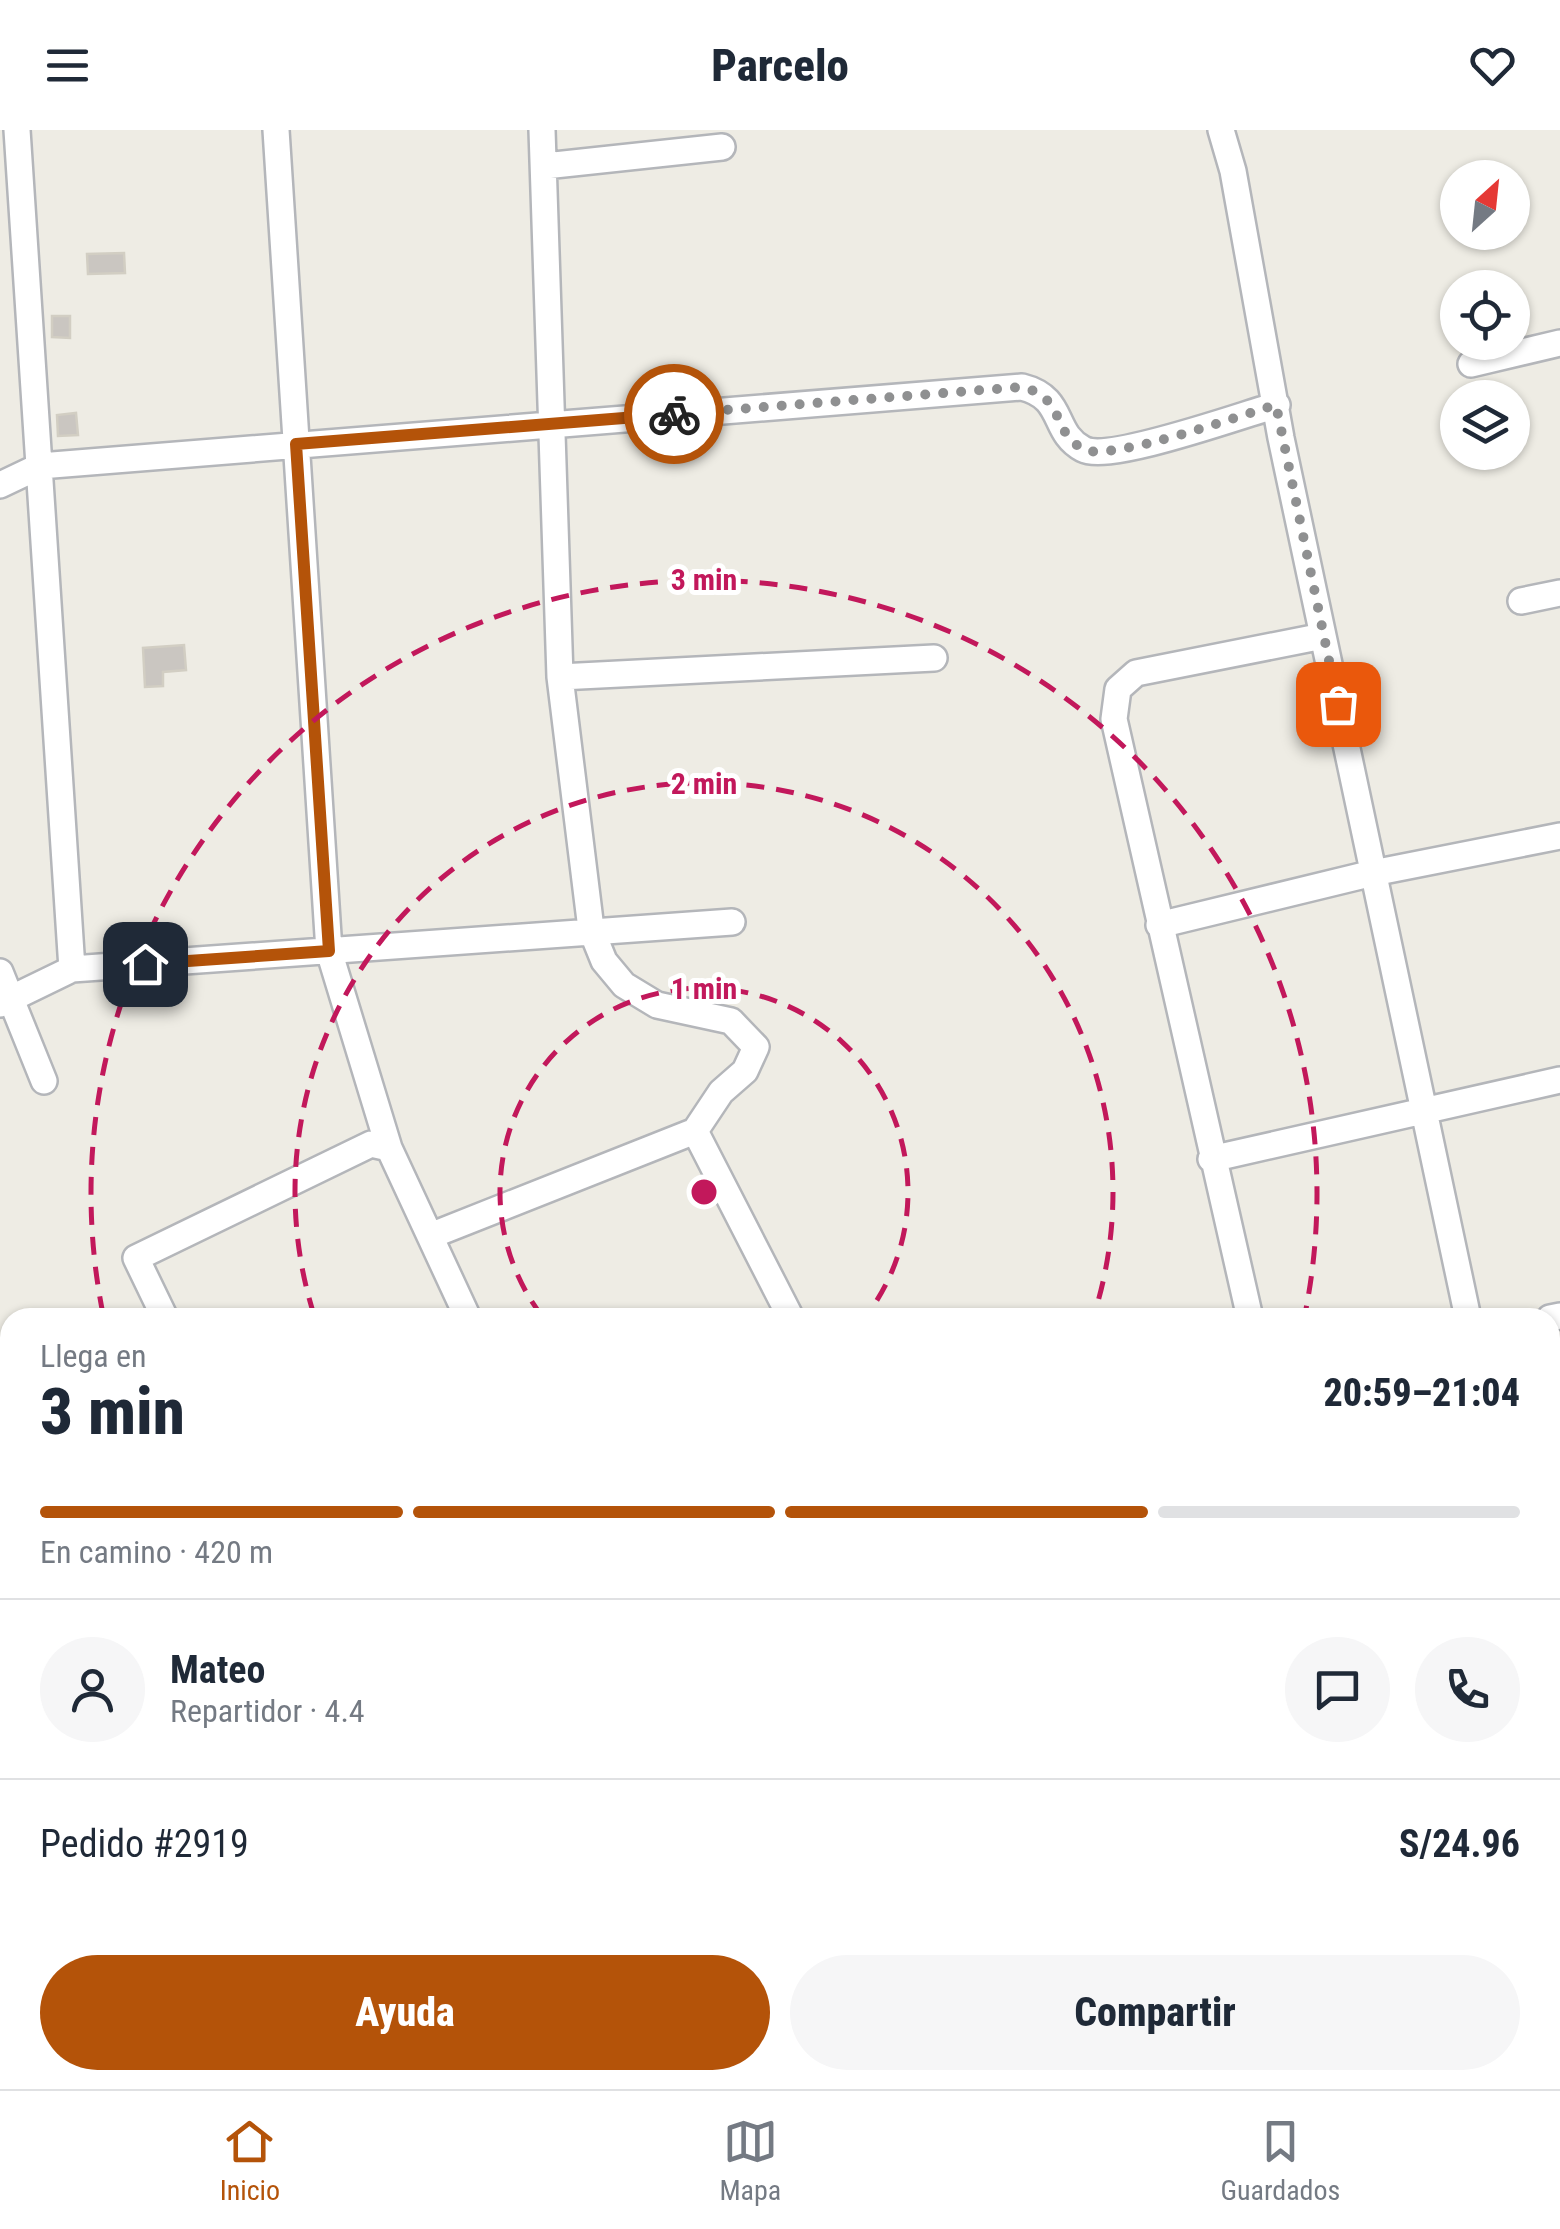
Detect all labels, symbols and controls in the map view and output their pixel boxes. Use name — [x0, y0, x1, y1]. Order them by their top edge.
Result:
icon: menu — [40, 38, 95, 93]
icon: heart — [1465, 38, 1520, 93]
text: Parcelo — [711, 39, 849, 92]
north arrow — [1440, 160, 1530, 250]
map controls — [1440, 160, 1530, 470]
button: locate — [1440, 270, 1530, 360]
courier — [624, 364, 724, 464]
button: layers — [1440, 380, 1530, 470]
icon: bike — [647, 387, 702, 442]
text: 3 min — [671, 562, 737, 597]
pin — [1296, 662, 1381, 747]
icon: bag — [1311, 677, 1366, 732]
text: 2 min — [671, 766, 737, 801]
pin — [103, 922, 188, 1007]
icon: home — [118, 937, 173, 992]
text: 1 min — [671, 971, 737, 1006]
centre of rings — [686, 1174, 722, 1210]
text: Llega en — [40, 1337, 147, 1375]
text: 20:59–21:04 — [1323, 1371, 1520, 1415]
text: 3 min — [40, 1374, 185, 1450]
text: En camino · 420 m — [40, 1533, 273, 1571]
button: person — [40, 1637, 145, 1742]
button: chat — [1285, 1637, 1390, 1742]
button: phone — [1415, 1637, 1520, 1742]
text: Mateo — [170, 1648, 265, 1692]
text: Repartidor · 4.4 — [170, 1692, 365, 1730]
text: Pedido #2919 — [40, 1822, 249, 1866]
text: S/24.96 — [1399, 1822, 1520, 1866]
button: Ayuda — [40, 1955, 770, 2070]
button: Compartir — [790, 1955, 1520, 2070]
tab: Inicio — [220, 2114, 280, 2207]
tab: Mapa — [719, 2114, 781, 2207]
tab: Guardados — [1221, 2114, 1340, 2207]

